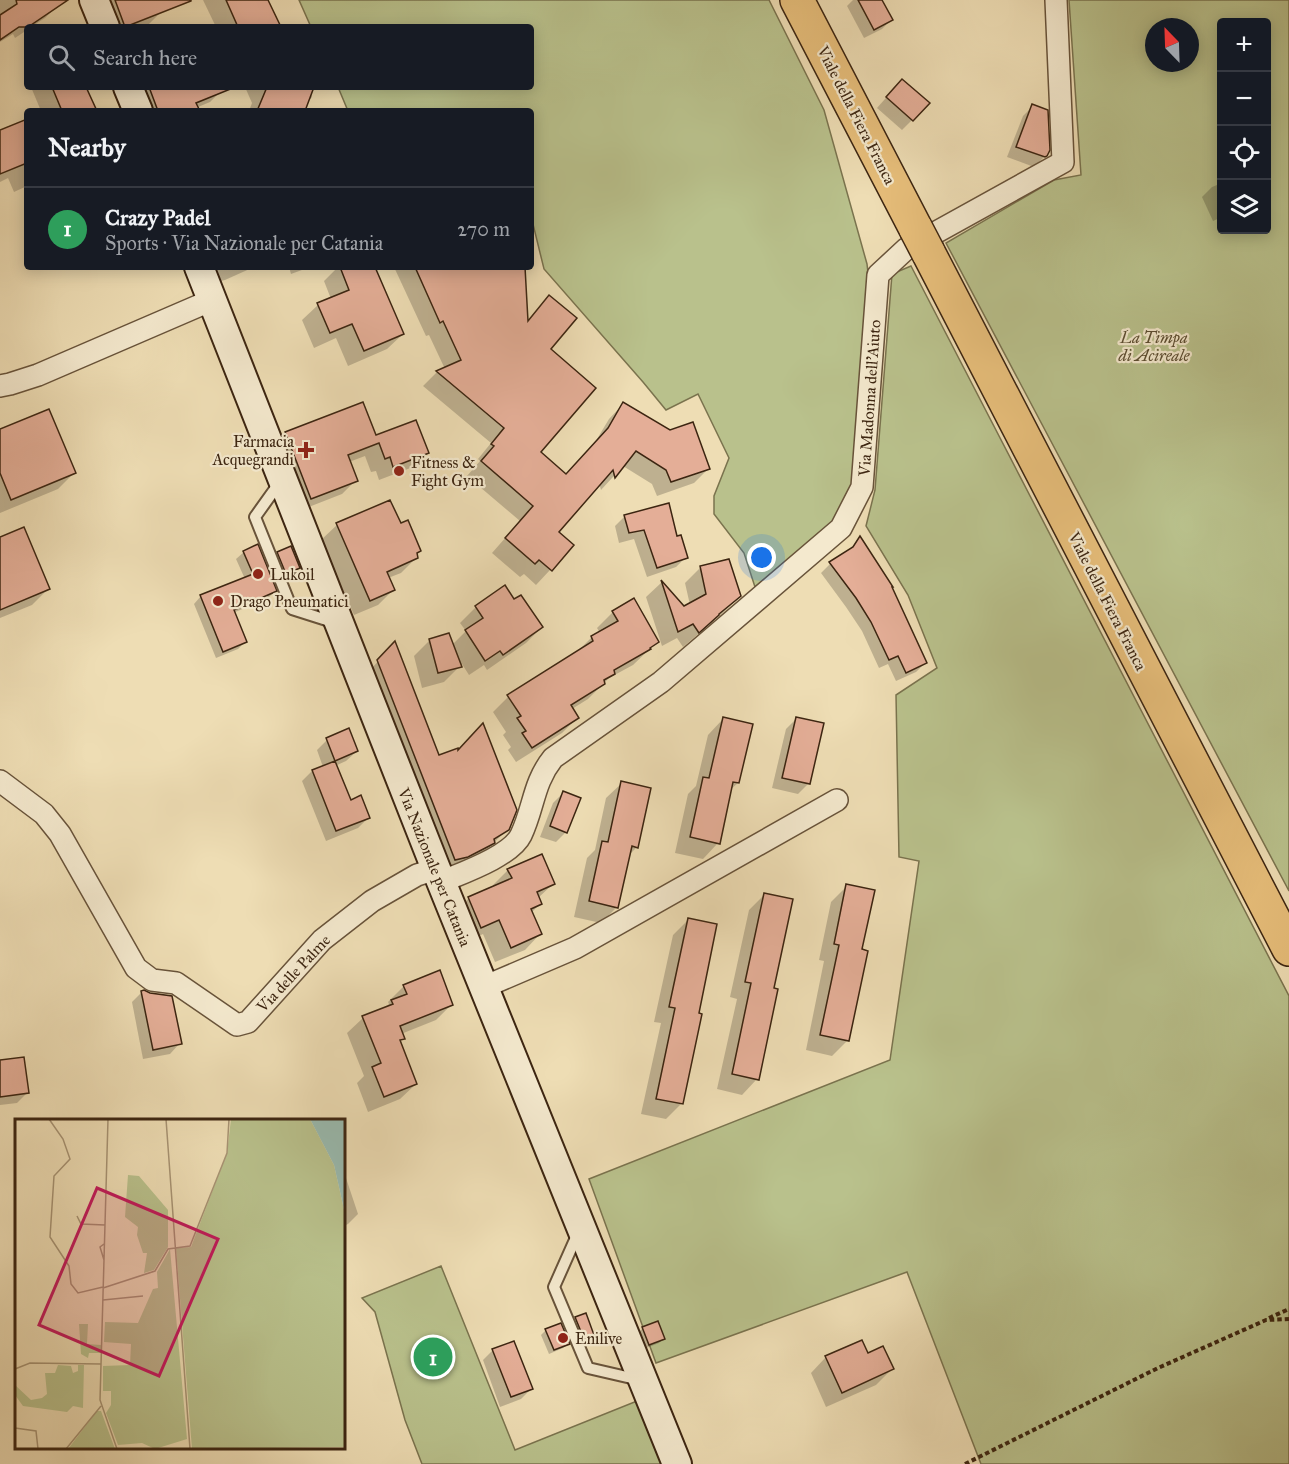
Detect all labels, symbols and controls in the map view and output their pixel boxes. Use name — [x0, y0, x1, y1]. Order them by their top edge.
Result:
north arrow — [1145, 18, 1199, 72]
map controls — [1217, 18, 1271, 234]
button: + — [1217, 18, 1271, 72]
search box — [24, 24, 534, 90]
icon: search — [45, 41, 78, 74]
street label: Viale della Fiera Franca — [813, 42, 900, 188]
text: Search here — [93, 44, 197, 71]
button: − — [1217, 72, 1271, 126]
button: locate — [1217, 126, 1271, 180]
text: Nearby — [48, 131, 126, 163]
button: layers — [1217, 180, 1271, 234]
text: Crazy Padel — [105, 204, 210, 231]
text: 1 — [64, 217, 71, 241]
text: 270 m — [457, 217, 510, 241]
text: Sports · Via Nazionale per Catania — [105, 231, 383, 255]
street label: Via Madonna dell'Aiuto — [854, 319, 884, 478]
park label: La Timpa di Acireale — [1118, 328, 1191, 365]
place label: Farmacia Acquegrandi — [211, 432, 295, 470]
marker: Farmacia Acquegrandi — [299, 443, 313, 457]
place label: Fitness & Fight Gym — [411, 453, 484, 491]
marker: Fitness & Fight Gym — [392, 464, 406, 478]
street label: Viale della Fiera Franca — [1064, 528, 1151, 674]
your location — [747, 543, 776, 572]
place label: Lukoil — [270, 565, 315, 584]
marker: Lukoil — [251, 567, 265, 581]
place label: Drago Pneumatici — [230, 592, 349, 612]
marker: Drago Pneumatici — [211, 594, 225, 608]
street label: Via Nazionale per Catania — [394, 784, 475, 949]
street label: Via delle Palme — [252, 930, 334, 1017]
inset map — [15, 1119, 345, 1449]
place label: Enilive — [575, 1329, 623, 1348]
marker: Enilive — [556, 1331, 570, 1345]
pin: 1 — [414, 1334, 452, 1380]

